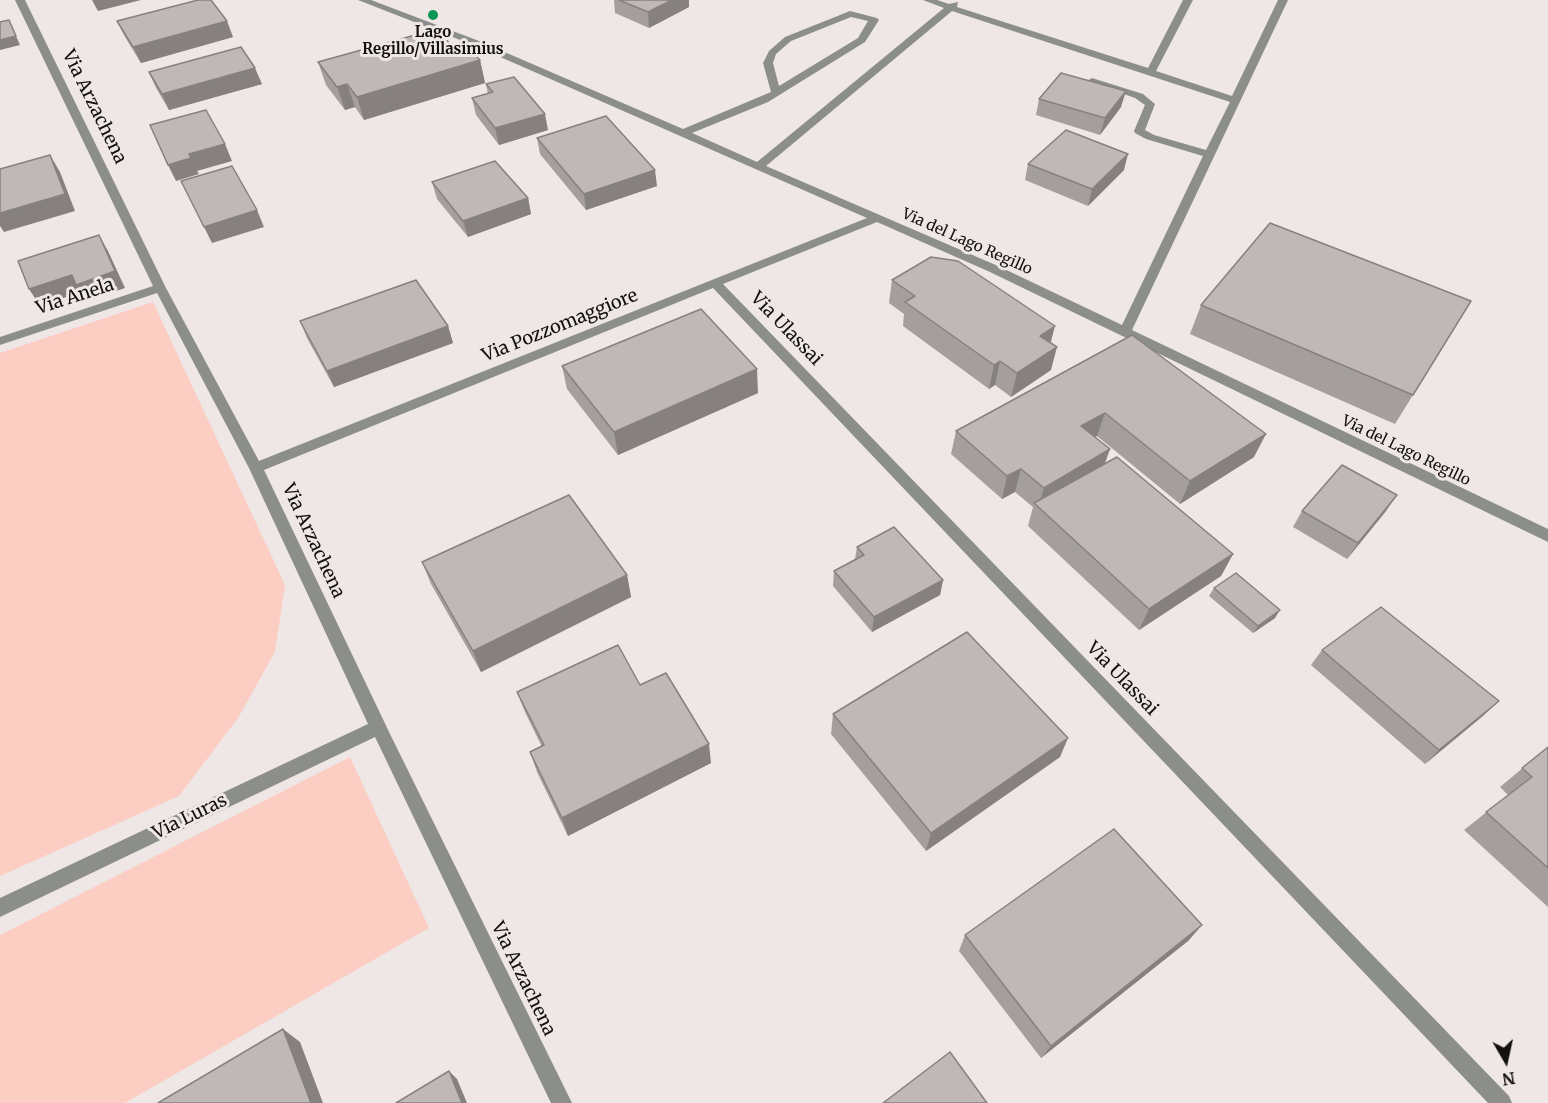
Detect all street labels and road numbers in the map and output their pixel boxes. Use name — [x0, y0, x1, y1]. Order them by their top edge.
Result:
street label: Via Arzachena — [57, 47, 131, 167]
street label: Via del Lago Regillo — [899, 205, 1035, 279]
street label: Via Anela — [33, 274, 117, 320]
street label: Via Pozzomaggiore — [479, 285, 641, 367]
street label: Via Ulassai — [746, 288, 826, 370]
street label: Via del Lago Regillo — [1339, 412, 1473, 490]
street label: Via Arzachena — [277, 480, 349, 602]
street label: Via Ulassai — [1082, 638, 1162, 720]
street label: Via Luras — [149, 790, 231, 844]
street label: Via Arzachena — [486, 919, 560, 1039]

